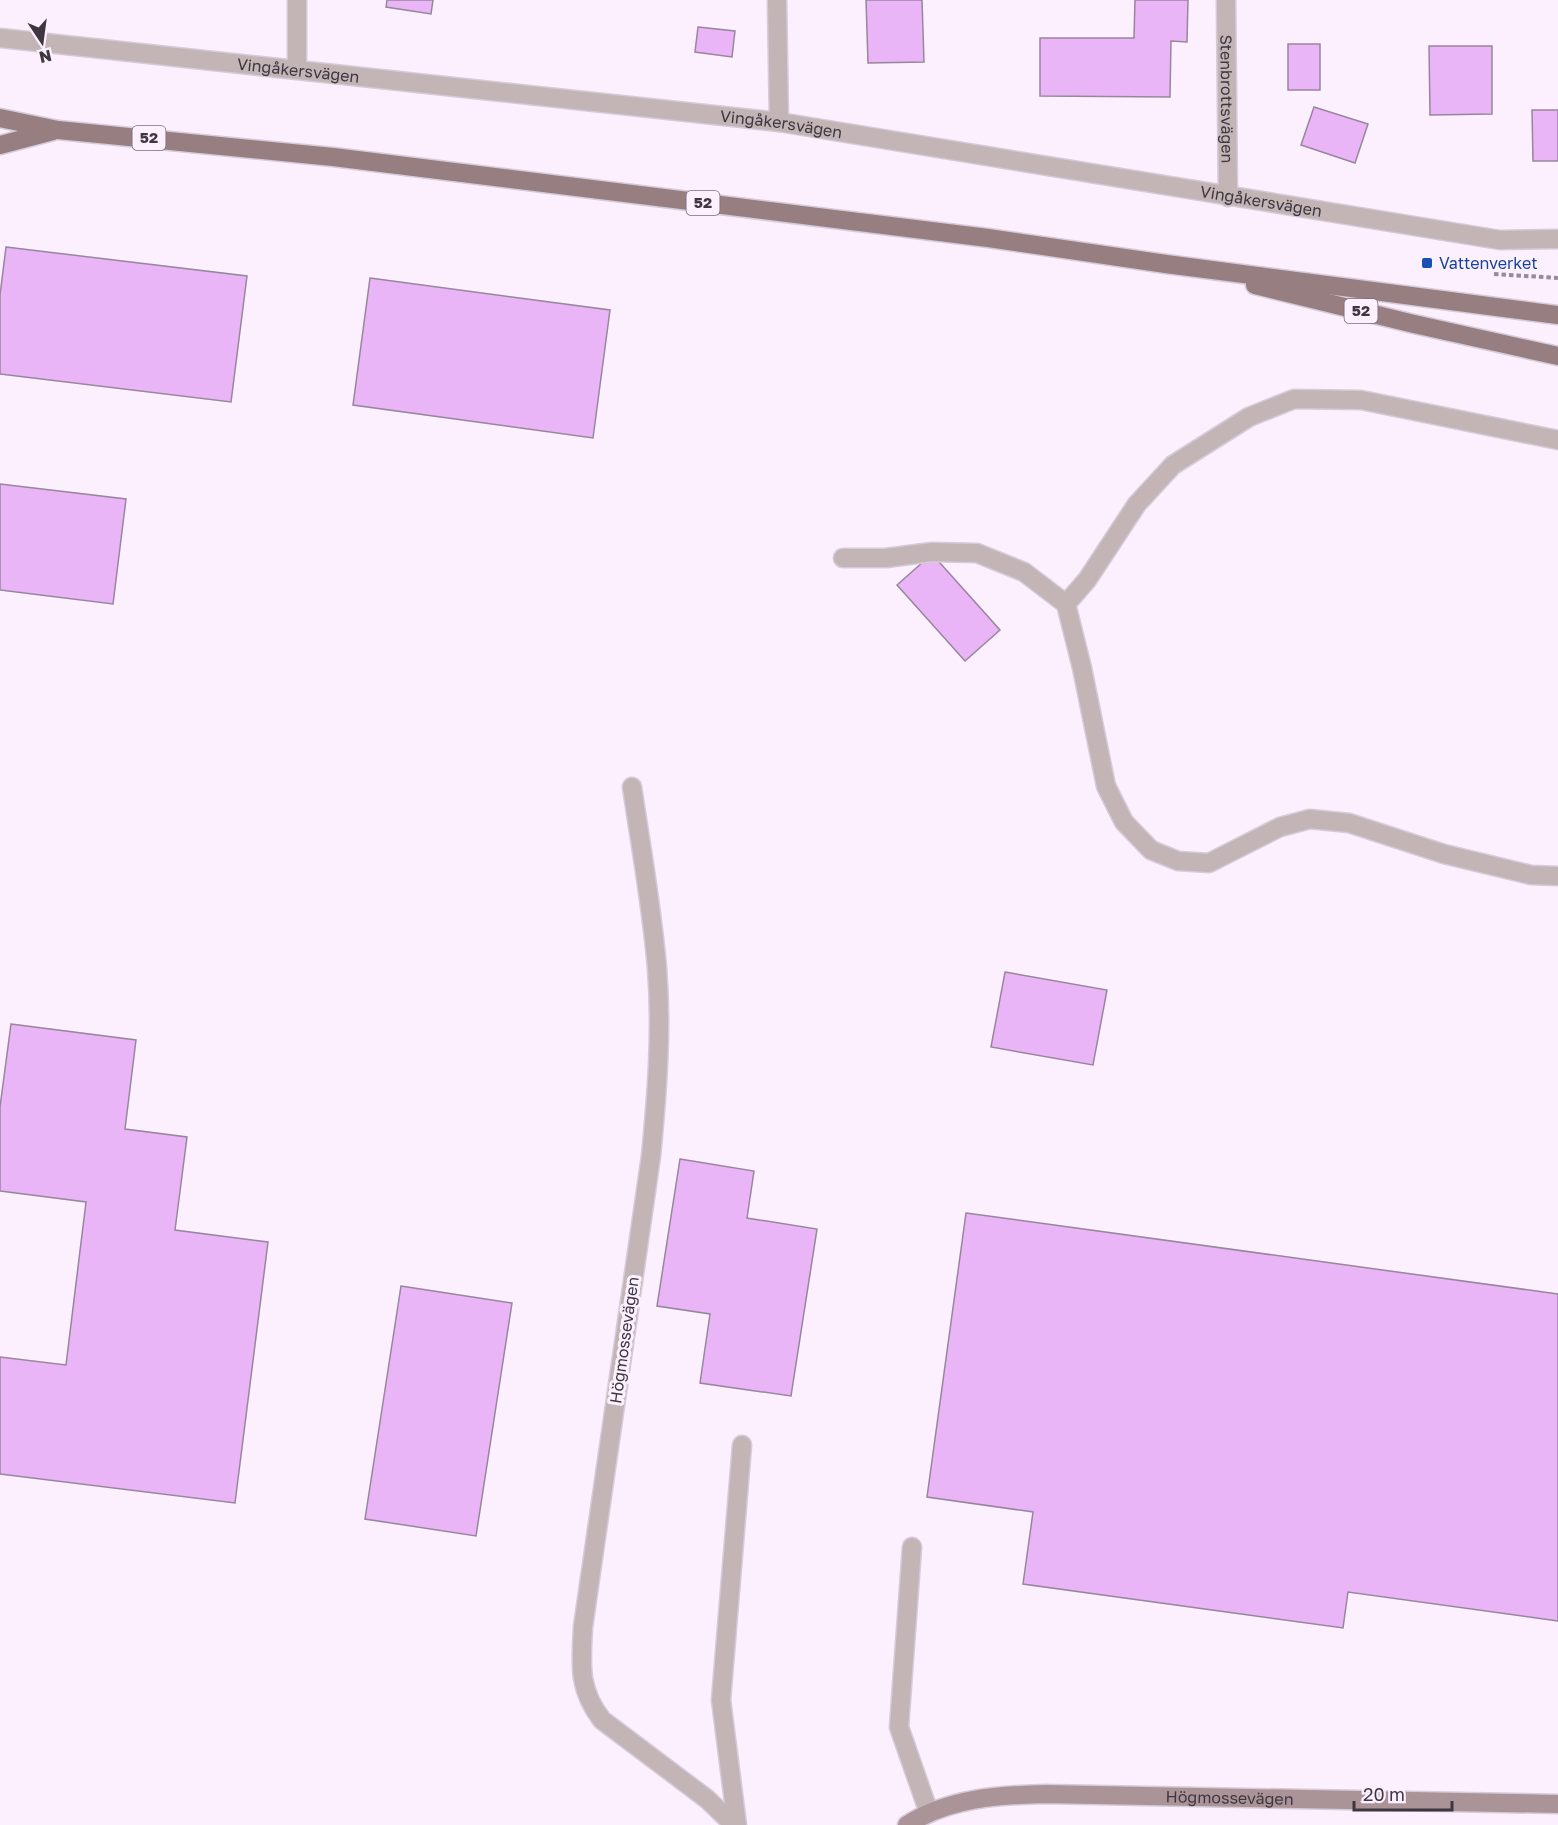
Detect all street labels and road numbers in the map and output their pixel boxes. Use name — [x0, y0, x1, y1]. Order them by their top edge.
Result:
street label: Stenbrottsvägen — [1216, 34, 1238, 163]
street label: Vingåkersvägen — [236, 54, 361, 87]
street label: Vingåkersvägen — [719, 106, 844, 142]
road number: 52 — [132, 126, 166, 150]
street label: Vingåkersvägen — [1199, 181, 1323, 221]
road number: 52 — [686, 191, 720, 215]
road number: 52 — [1344, 299, 1378, 323]
street label: Högmossevägen — [605, 1275, 643, 1405]
street label: Högmossevägen — [1165, 1786, 1294, 1809]

